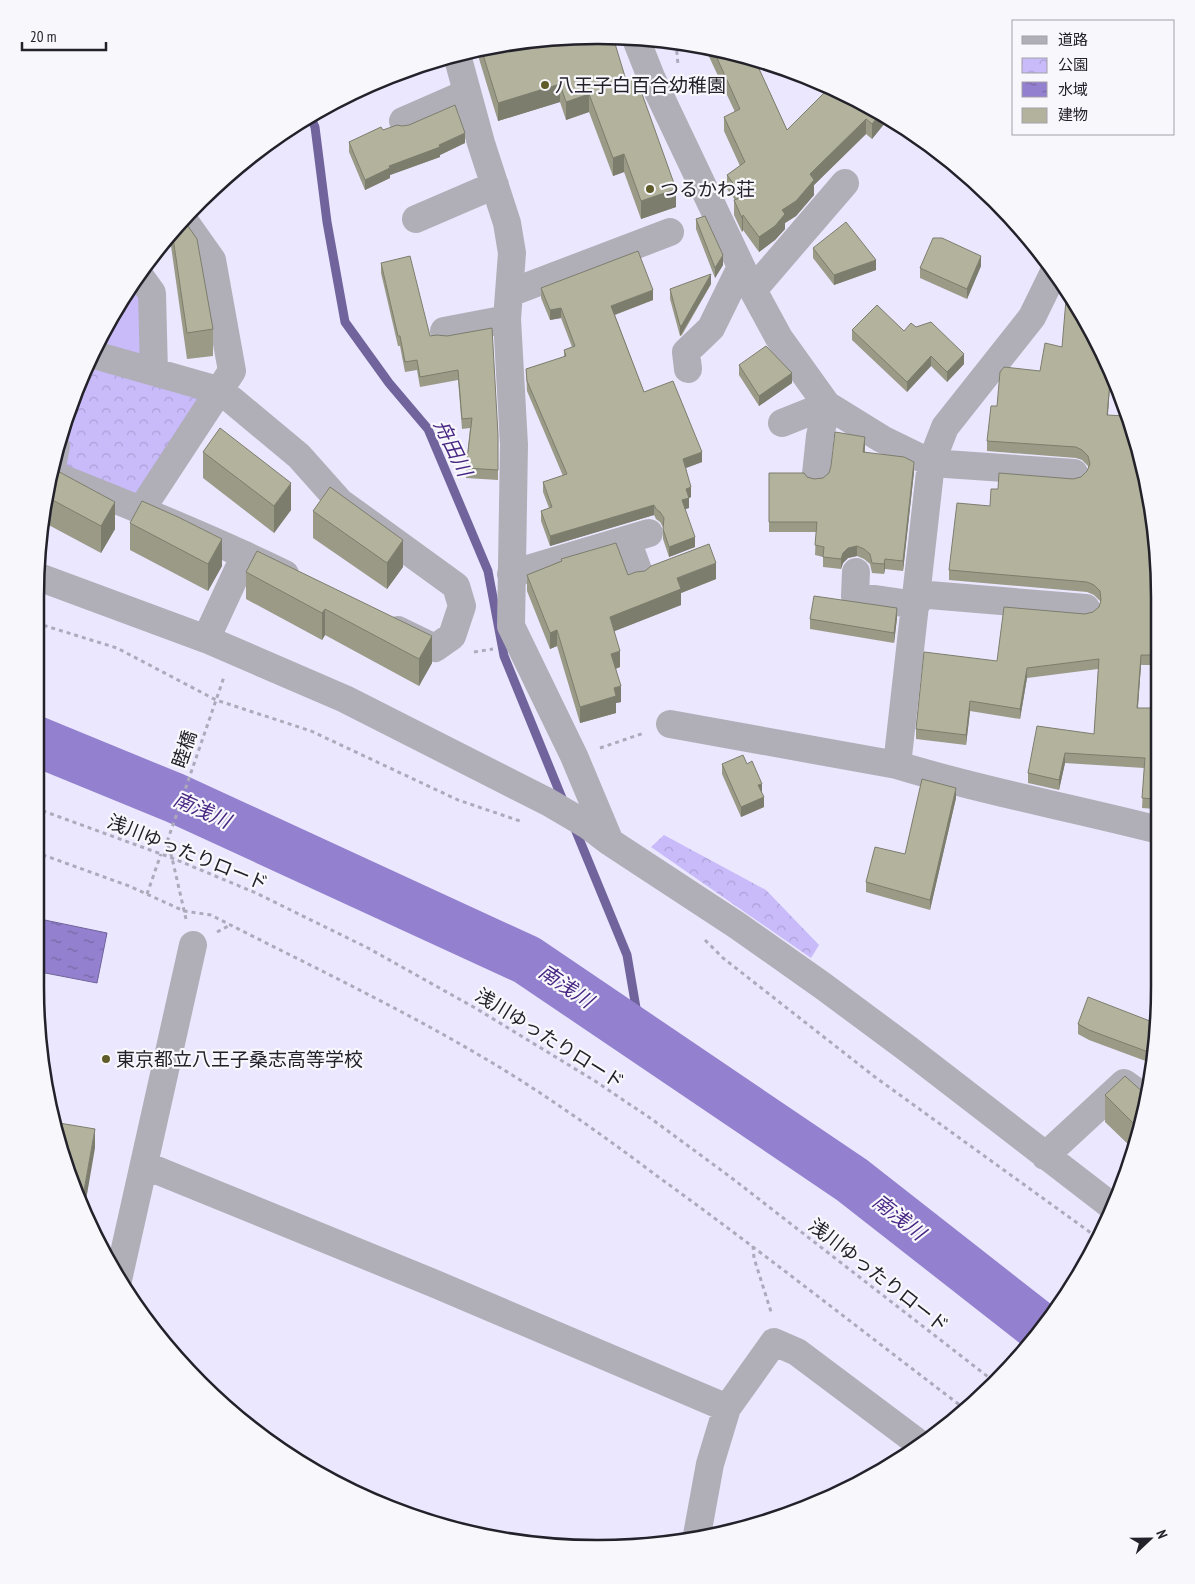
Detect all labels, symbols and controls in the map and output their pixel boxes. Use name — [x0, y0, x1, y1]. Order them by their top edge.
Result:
scale bar — [22, 20, 106, 52]
legend — [1012, 20, 1175, 135]
text: 20 m — [30, 27, 56, 46]
text: 道路 — [1058, 30, 1088, 49]
text: 公園 — [1058, 55, 1088, 74]
place label: 八王子白百合幼稚園 — [555, 73, 726, 97]
marker: 八王子白百合幼稚園 — [539, 79, 551, 91]
text: 水域 — [1058, 80, 1088, 99]
text: 建物 — [1058, 105, 1088, 124]
place label: つるかわ荘 — [660, 177, 755, 201]
marker: つるかわ荘 — [644, 183, 656, 195]
water label: 舟田川 — [428, 415, 479, 482]
street label: 睦橋 — [166, 727, 202, 771]
water label: 南浅川 — [169, 786, 237, 835]
street label: 浅川ゆったりロード — [104, 809, 272, 895]
water label: 南浅川 — [534, 958, 600, 1015]
street label: 浅川ゆったりロード — [471, 983, 629, 1093]
place label: 東京都立八王子桑志高等学校 — [116, 1047, 363, 1071]
marker: 東京都立八王子桑志高等学校 — [100, 1053, 112, 1065]
water label: 南浅川 — [867, 1188, 932, 1247]
street label: 浅川ゆったりロード — [804, 1213, 954, 1337]
north arrow — [1125, 1514, 1175, 1564]
text: N — [1152, 1527, 1172, 1541]

